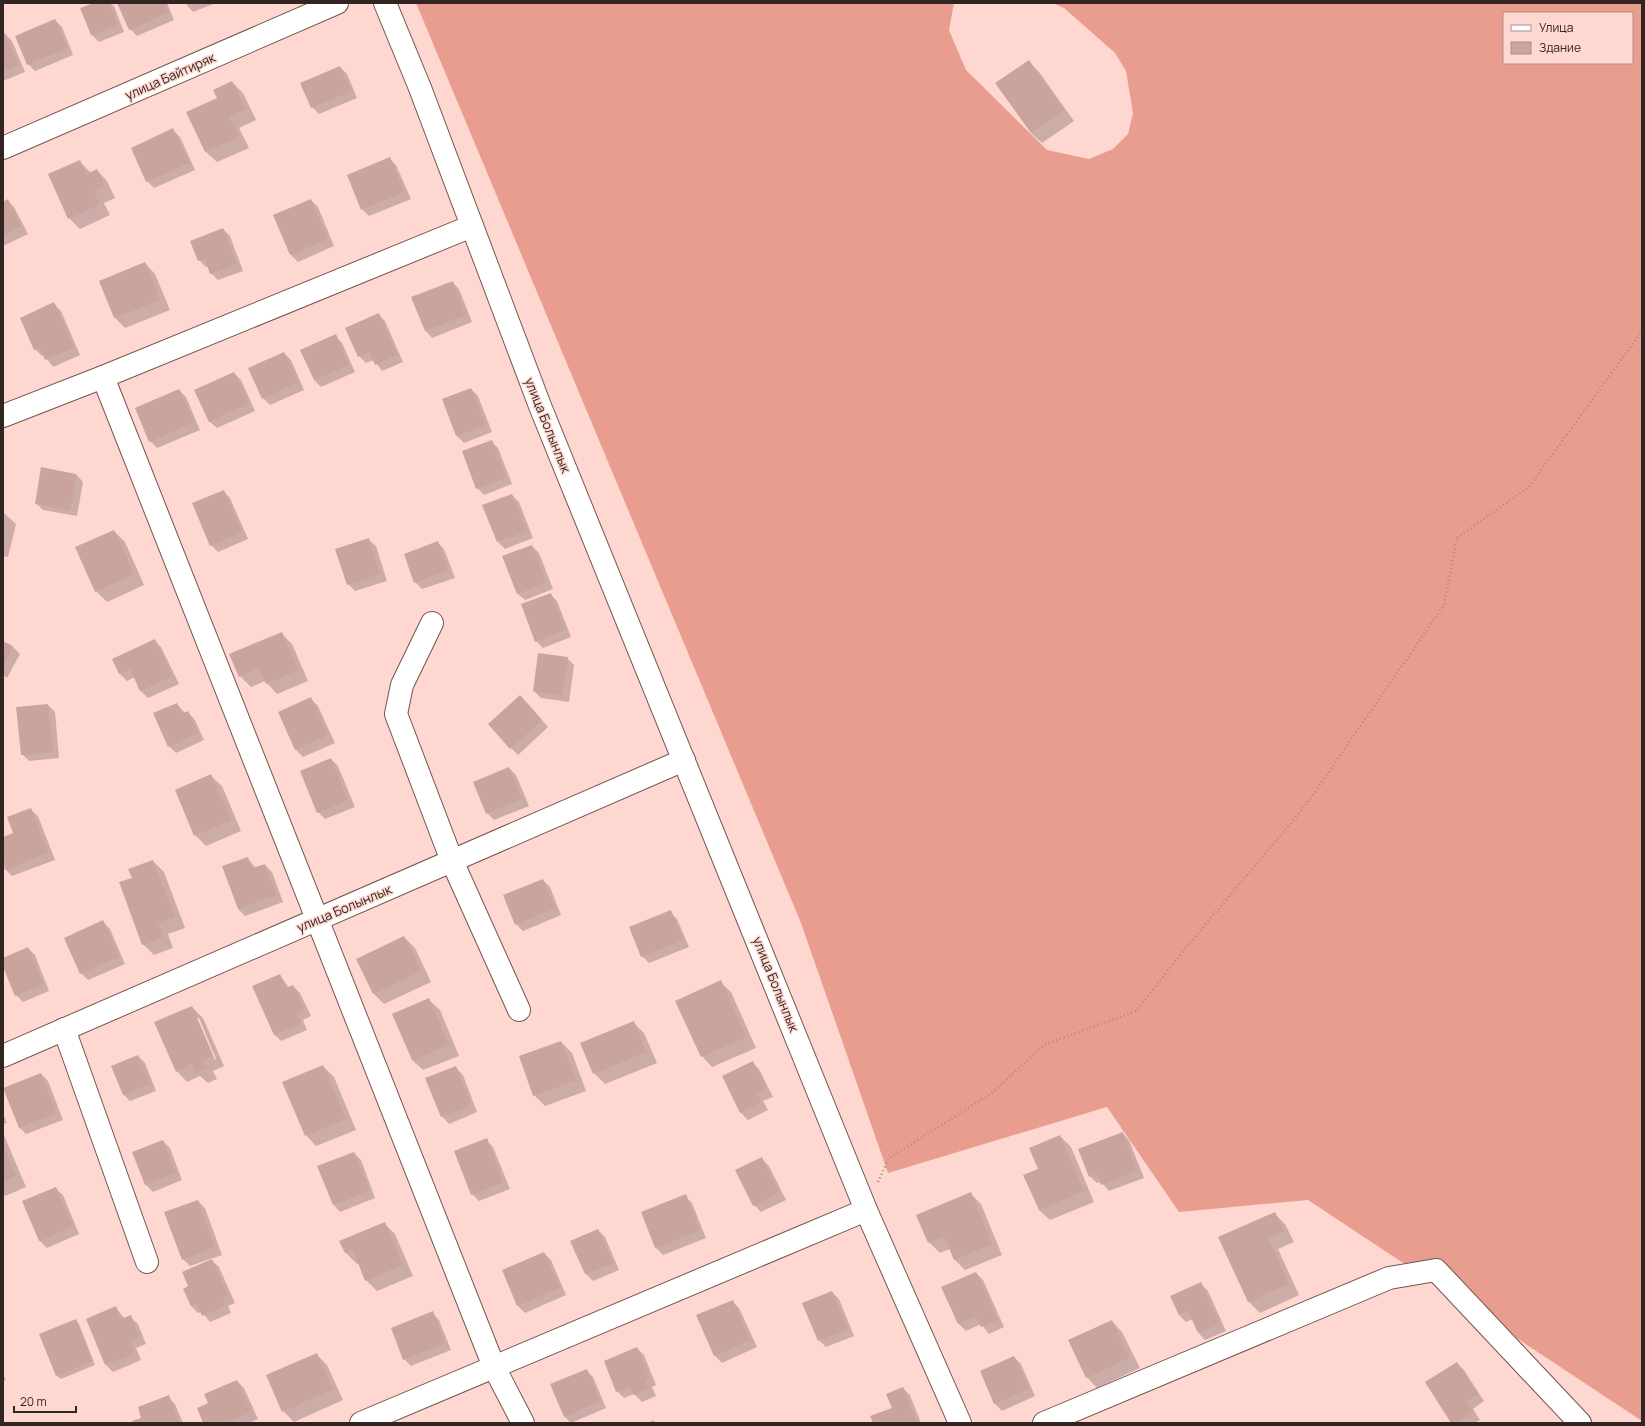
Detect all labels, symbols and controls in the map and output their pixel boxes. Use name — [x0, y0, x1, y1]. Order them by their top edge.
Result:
legend — [1503, 12, 1633, 64]
text: Улица — [1539, 19, 1573, 36]
text: Здание — [1539, 39, 1581, 56]
street label: улица Байтиряк — [122, 48, 219, 104]
street label: улица Болынлык — [521, 375, 576, 476]
street label: улица Болынлык — [294, 880, 395, 936]
street label: улица Болынлык — [749, 934, 804, 1035]
scale bar — [14, 1388, 76, 1414]
text: 20 m — [20, 1393, 47, 1410]

